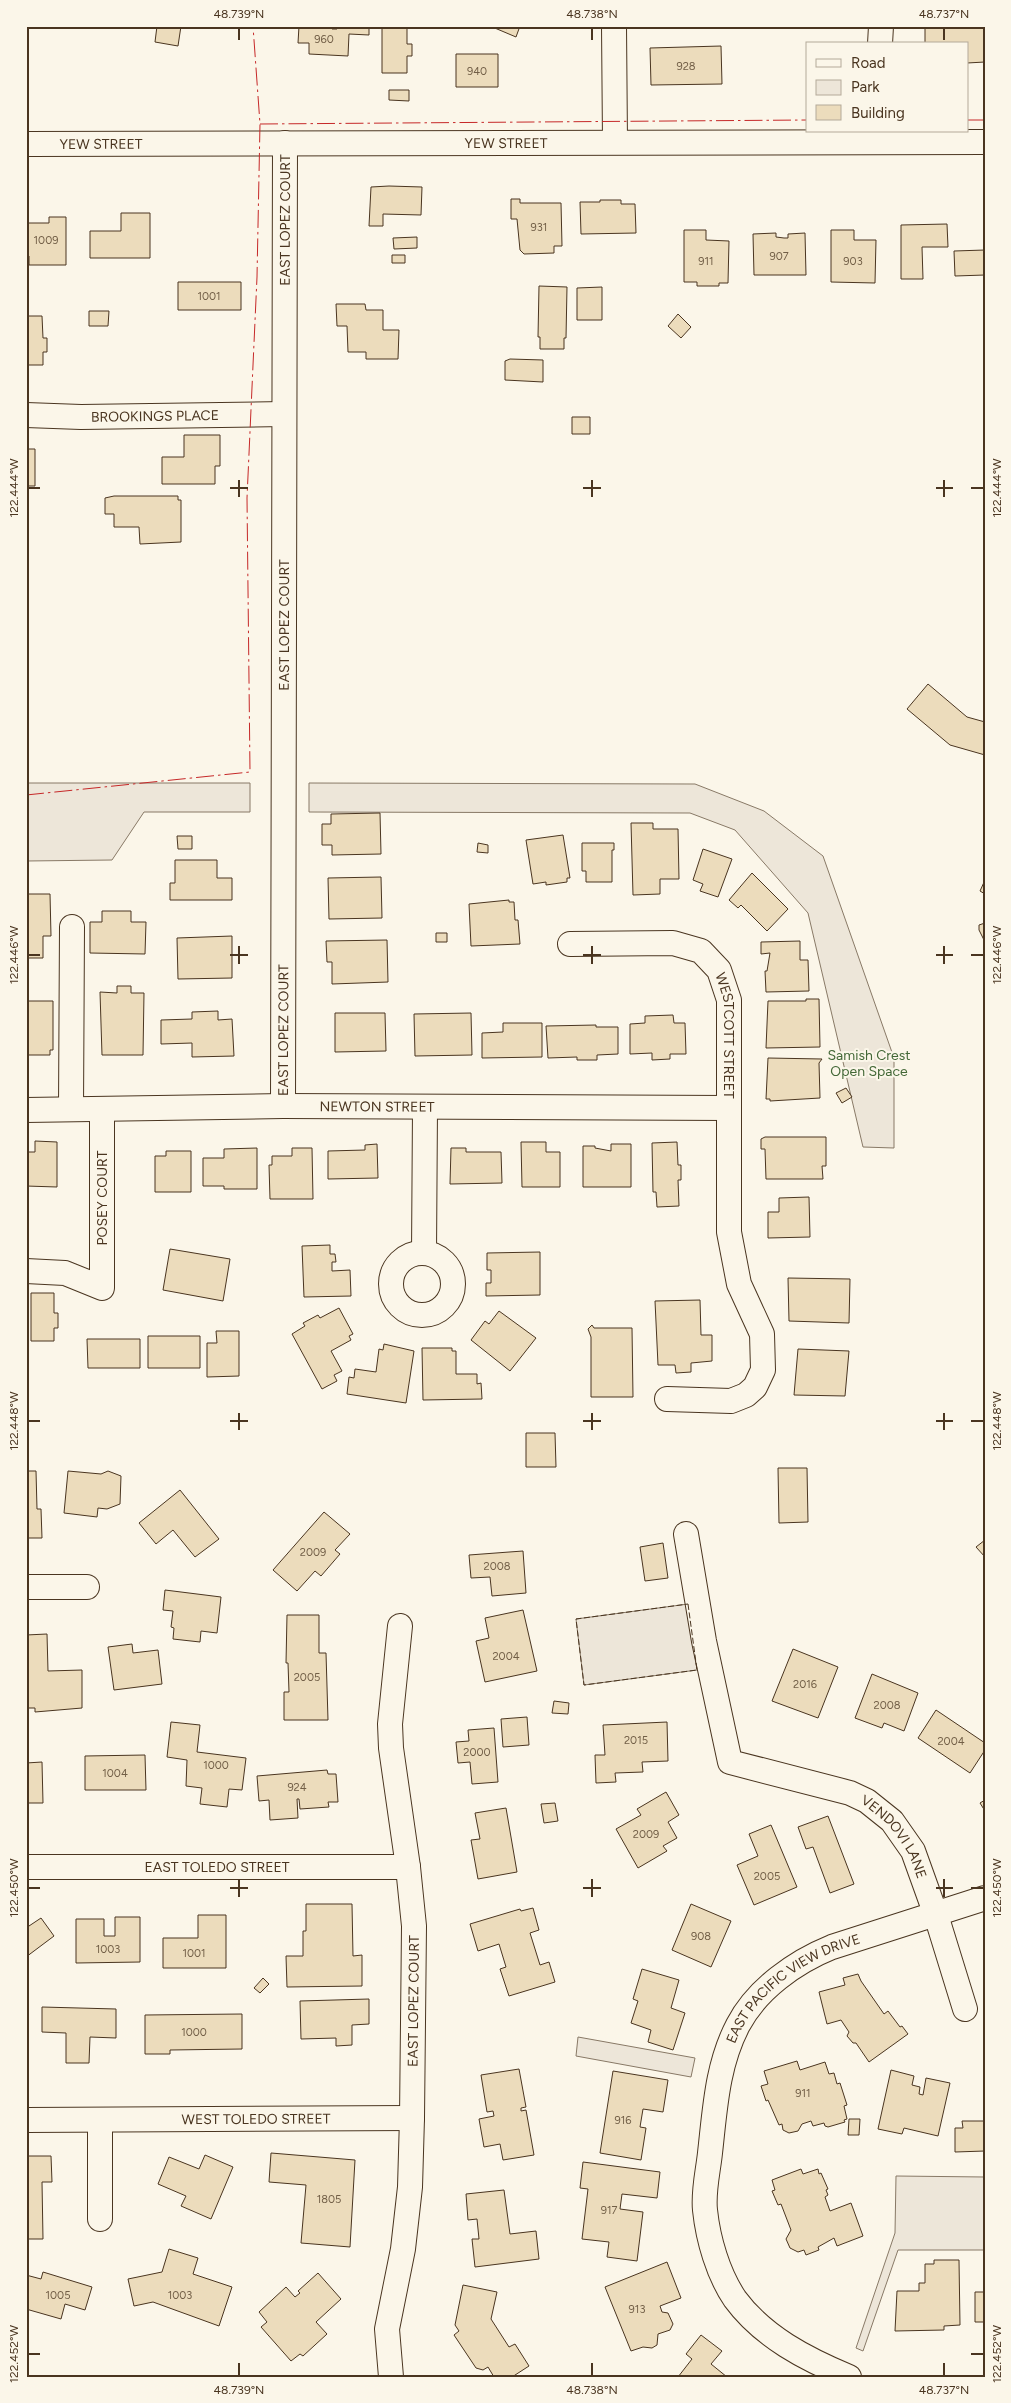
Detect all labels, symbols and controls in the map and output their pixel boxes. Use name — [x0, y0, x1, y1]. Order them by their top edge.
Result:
text: 48.739°N — [214, 7, 264, 21]
text: 48.738°N — [566, 7, 618, 21]
text: 48.737°N — [919, 7, 969, 21]
house number: 960 — [314, 33, 334, 46]
legend — [806, 42, 968, 132]
text: Road — [851, 54, 886, 72]
house number: 928 — [676, 60, 696, 73]
house number: 940 — [467, 65, 487, 78]
text: Park — [851, 78, 880, 96]
text: Building — [851, 104, 905, 122]
street label: YEW STREET — [464, 135, 548, 152]
street label: YEW STREET — [59, 136, 143, 153]
street label: EAST LOPEZ COURT — [277, 154, 294, 286]
house number: 931 — [531, 221, 547, 234]
house number: 1009 — [34, 234, 58, 247]
house number: 907 — [769, 250, 789, 263]
house number: 911 — [698, 255, 714, 268]
house number: 903 — [843, 255, 863, 268]
house number: 1001 — [197, 290, 221, 303]
street label: BROOKINGS PLACE — [91, 407, 219, 426]
text: 122.444°W — [7, 458, 21, 518]
text: 122.444°W — [990, 458, 1004, 518]
street label: EAST LOPEZ COURT — [276, 559, 293, 691]
text: 122.446°W — [7, 925, 21, 984]
text: 122.446°W — [990, 925, 1004, 984]
street label: EAST LOPEZ COURT — [275, 964, 292, 1096]
street label: WESTCOTT STREET — [711, 970, 737, 1099]
park label: Samish Crest Open Space — [828, 1047, 910, 1080]
street label: NEWTON STREET — [319, 1098, 435, 1116]
street label: POSEY COURT — [94, 1150, 111, 1246]
text: 122.448°W — [7, 1391, 21, 1451]
text: 122.448°W — [990, 1391, 1004, 1451]
house number: 2009 — [300, 1546, 326, 1559]
house number: 2008 — [483, 1560, 511, 1573]
house number: 2004 — [492, 1650, 520, 1663]
house number: 2005 — [294, 1671, 320, 1684]
house number: 2016 — [793, 1678, 817, 1691]
house number: 2008 — [873, 1699, 901, 1712]
house number: 2015 — [624, 1734, 648, 1747]
house number: 2004 — [937, 1735, 965, 1748]
house number: 2000 — [463, 1746, 491, 1759]
house number: 1000 — [203, 1759, 229, 1772]
house number: 1004 — [102, 1767, 128, 1780]
house number: 924 — [287, 1781, 307, 1794]
street label: VENDOVI LANE — [859, 1792, 930, 1881]
house number: 2009 — [633, 1828, 659, 1841]
text: 122.450°W — [7, 1858, 21, 1917]
text: 122.450°W — [990, 1858, 1004, 1917]
street label: EAST TOLEDO STREET — [144, 1859, 290, 1876]
house number: 2005 — [754, 1870, 780, 1883]
house number: 908 — [691, 1930, 711, 1943]
street label: EAST PACIFIC VIEW DRIVE — [723, 1931, 862, 2046]
street label: EAST LOPEZ COURT — [405, 1935, 423, 2067]
house number: 1003 — [96, 1943, 120, 1956]
house number: 1001 — [182, 1947, 206, 1960]
house number: 1000 — [181, 2026, 207, 2039]
house number: 911 — [795, 2087, 811, 2100]
street label: WEST TOLEDO STREET — [181, 2110, 331, 2128]
house number: 916 — [615, 2114, 632, 2127]
house number: 1805 — [317, 2193, 341, 2206]
house number: 917 — [601, 2204, 617, 2217]
house number: 1005 — [46, 2289, 70, 2302]
house number: 1003 — [168, 2289, 192, 2302]
house number: 913 — [629, 2303, 645, 2316]
text: 122.452°W — [7, 2325, 21, 2383]
text: 122.452°W — [990, 2325, 1004, 2383]
text: 48.739°N — [214, 2383, 264, 2397]
text: 48.738°N — [566, 2383, 618, 2397]
text: 48.737°N — [919, 2383, 969, 2397]

